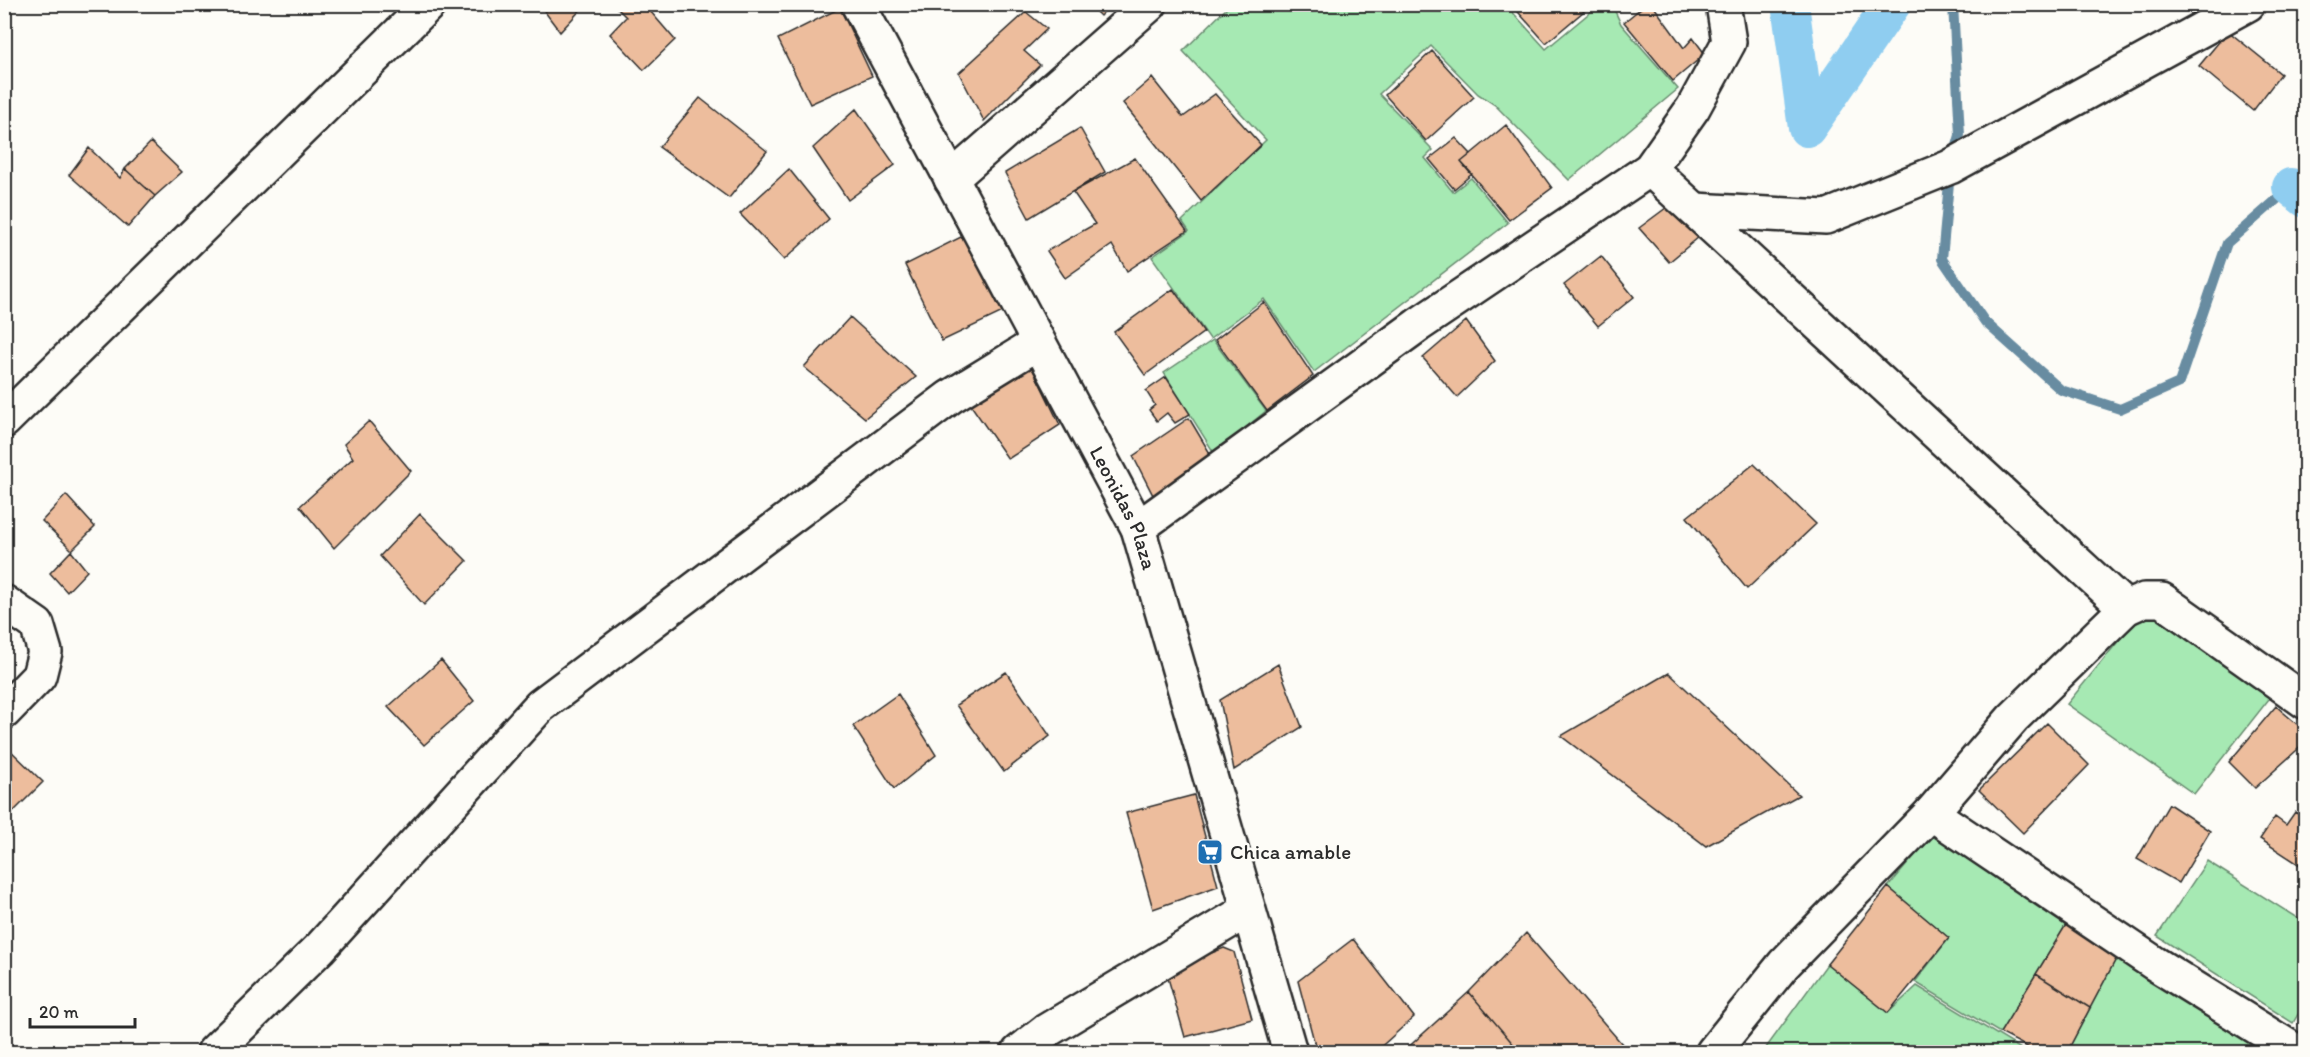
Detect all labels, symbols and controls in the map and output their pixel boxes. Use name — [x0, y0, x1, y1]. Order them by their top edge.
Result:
street label: Leonidas Plaza — [1085, 442, 1162, 572]
supermarket icon: Chica amable — [1195, 837, 1225, 867]
place label: Chica amable — [1230, 839, 1351, 864]
scale bar — [30, 991, 135, 1029]
text: 20 m — [39, 1001, 79, 1023]

